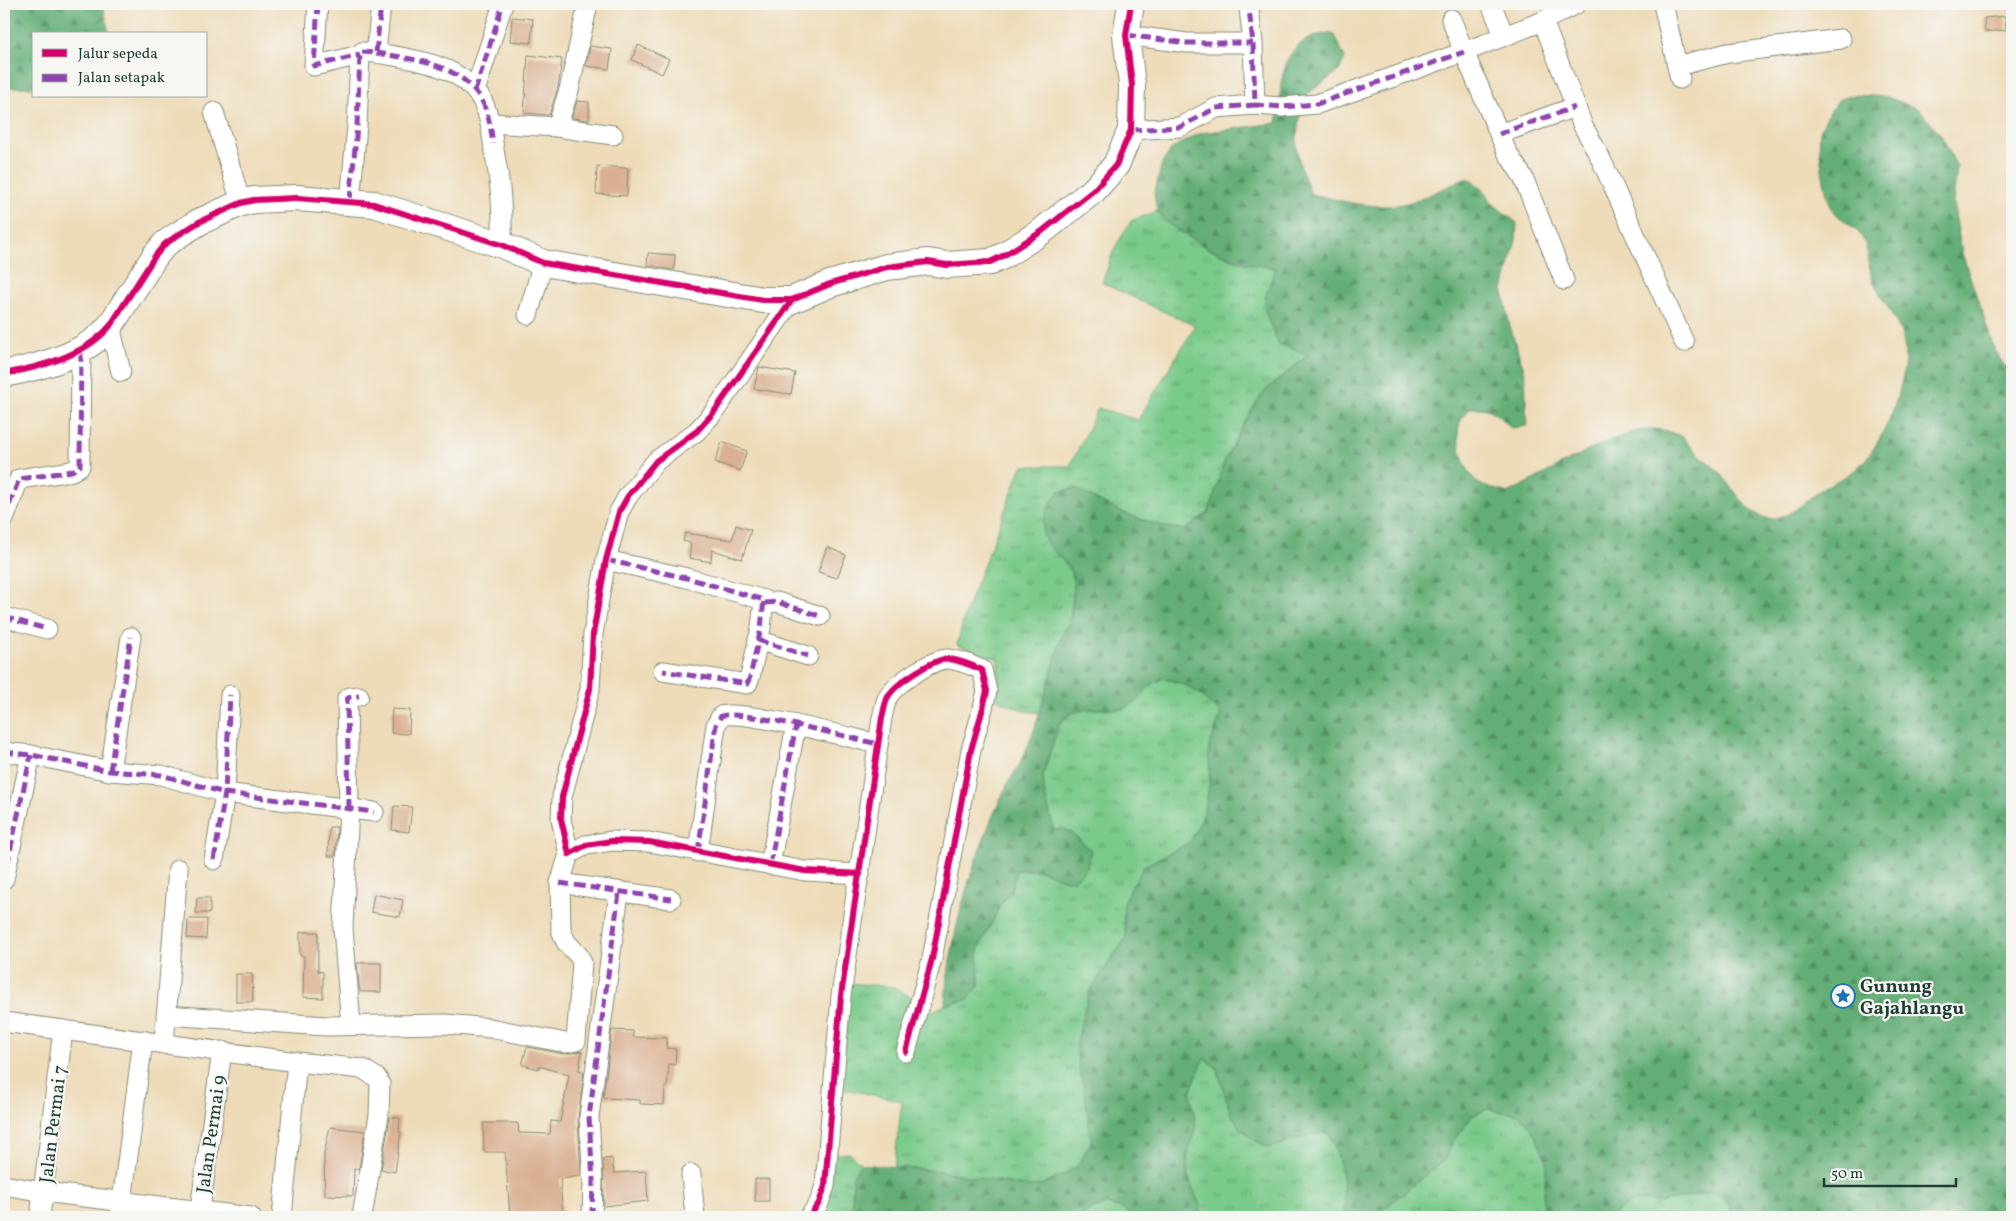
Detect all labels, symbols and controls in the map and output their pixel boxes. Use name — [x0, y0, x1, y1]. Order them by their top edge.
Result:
legend — [32, 32, 208, 98]
text: Jalur sepeda — [78, 44, 158, 65]
text: Jalan setapak — [78, 68, 165, 89]
place label: Gunung Gajahlangu — [1860, 974, 1964, 1022]
place icon: Gunung Gajahlangu — [1830, 983, 1856, 1009]
street label: Jalan Permai 7 — [34, 1064, 74, 1185]
street label: Jalan Permai 9 — [191, 1073, 233, 1195]
scale bar — [1824, 1156, 1956, 1188]
text: 50 m — [1831, 1164, 1863, 1185]

